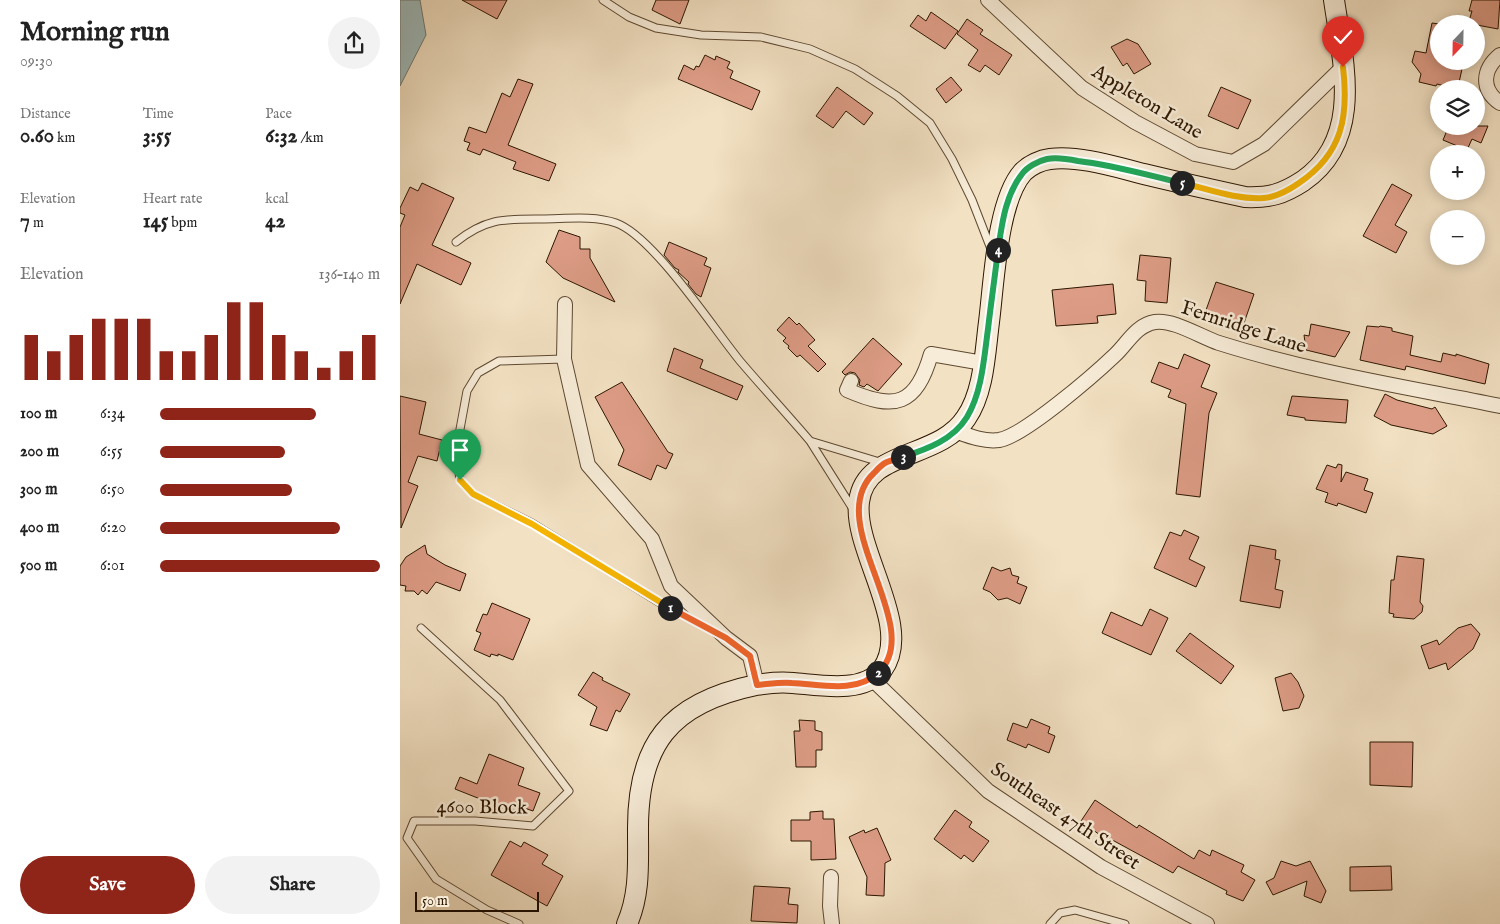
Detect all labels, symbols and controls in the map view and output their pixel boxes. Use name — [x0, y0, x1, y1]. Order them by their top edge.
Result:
text: Morning run — [20, 15, 170, 50]
north arrow — [1430, 15, 1485, 70]
map controls — [1430, 15, 1485, 265]
pin — [1322, 16, 1364, 67]
button: share — [328, 17, 380, 69]
icon: check — [1329, 23, 1357, 51]
text: 09:30 — [20, 52, 53, 72]
street label: Appleton Lane — [1086, 59, 1207, 145]
button: layers — [1430, 80, 1485, 135]
text: Distance — [20, 105, 71, 123]
text: Time — [143, 105, 174, 123]
text: Pace — [265, 105, 292, 123]
text: 0.60 — [20, 123, 54, 150]
text: 3:55 — [143, 123, 171, 150]
text: 6:32 — [265, 123, 297, 150]
text: km — [54, 129, 75, 147]
text: /km — [297, 129, 324, 147]
button: + — [1430, 145, 1485, 200]
pin: 5 — [1170, 170, 1194, 196]
text: 5 — [1180, 174, 1185, 192]
text: Elevation — [20, 190, 76, 208]
text: Heart rate — [143, 190, 202, 208]
text: kcal — [265, 190, 289, 208]
text: 7 — [20, 208, 30, 235]
text: 145 — [143, 208, 168, 235]
text: 42 — [265, 208, 285, 235]
button: − — [1430, 210, 1485, 265]
text: m — [30, 214, 44, 232]
text: bpm — [168, 214, 197, 232]
pin: 4 — [986, 238, 1010, 262]
text: 4 — [995, 241, 1002, 259]
text: Elevation — [20, 265, 83, 285]
text: 136–140 m — [318, 265, 380, 285]
street label: Fernridge Lane — [1178, 295, 1309, 359]
text: 100 m — [20, 404, 57, 424]
text: 6:34 — [100, 404, 125, 424]
pin — [439, 429, 481, 480]
icon: arrive — [446, 436, 474, 464]
text: 200 m — [20, 442, 59, 462]
text: 6:55 — [100, 442, 123, 462]
pin: 3 — [890, 444, 916, 470]
text: 3 — [901, 448, 906, 466]
text: 300 m — [20, 480, 58, 500]
text: 6:50 — [100, 480, 125, 500]
text: 400 m — [20, 518, 59, 538]
text: 6:20 — [100, 518, 126, 538]
text: 500 m — [20, 556, 57, 576]
text: 6:01 — [100, 556, 125, 576]
pin: 1 — [658, 596, 682, 620]
text: 1 — [668, 599, 673, 617]
pin: 2 — [866, 660, 890, 686]
text: 2 — [875, 664, 882, 682]
street label: Southeast 47th Street — [986, 757, 1145, 876]
street label: 4600 Block — [436, 794, 528, 821]
button: Save — [20, 856, 195, 914]
button: Share — [205, 856, 380, 914]
scale bar — [415, 889, 539, 912]
text: 50 m — [422, 892, 448, 910]

